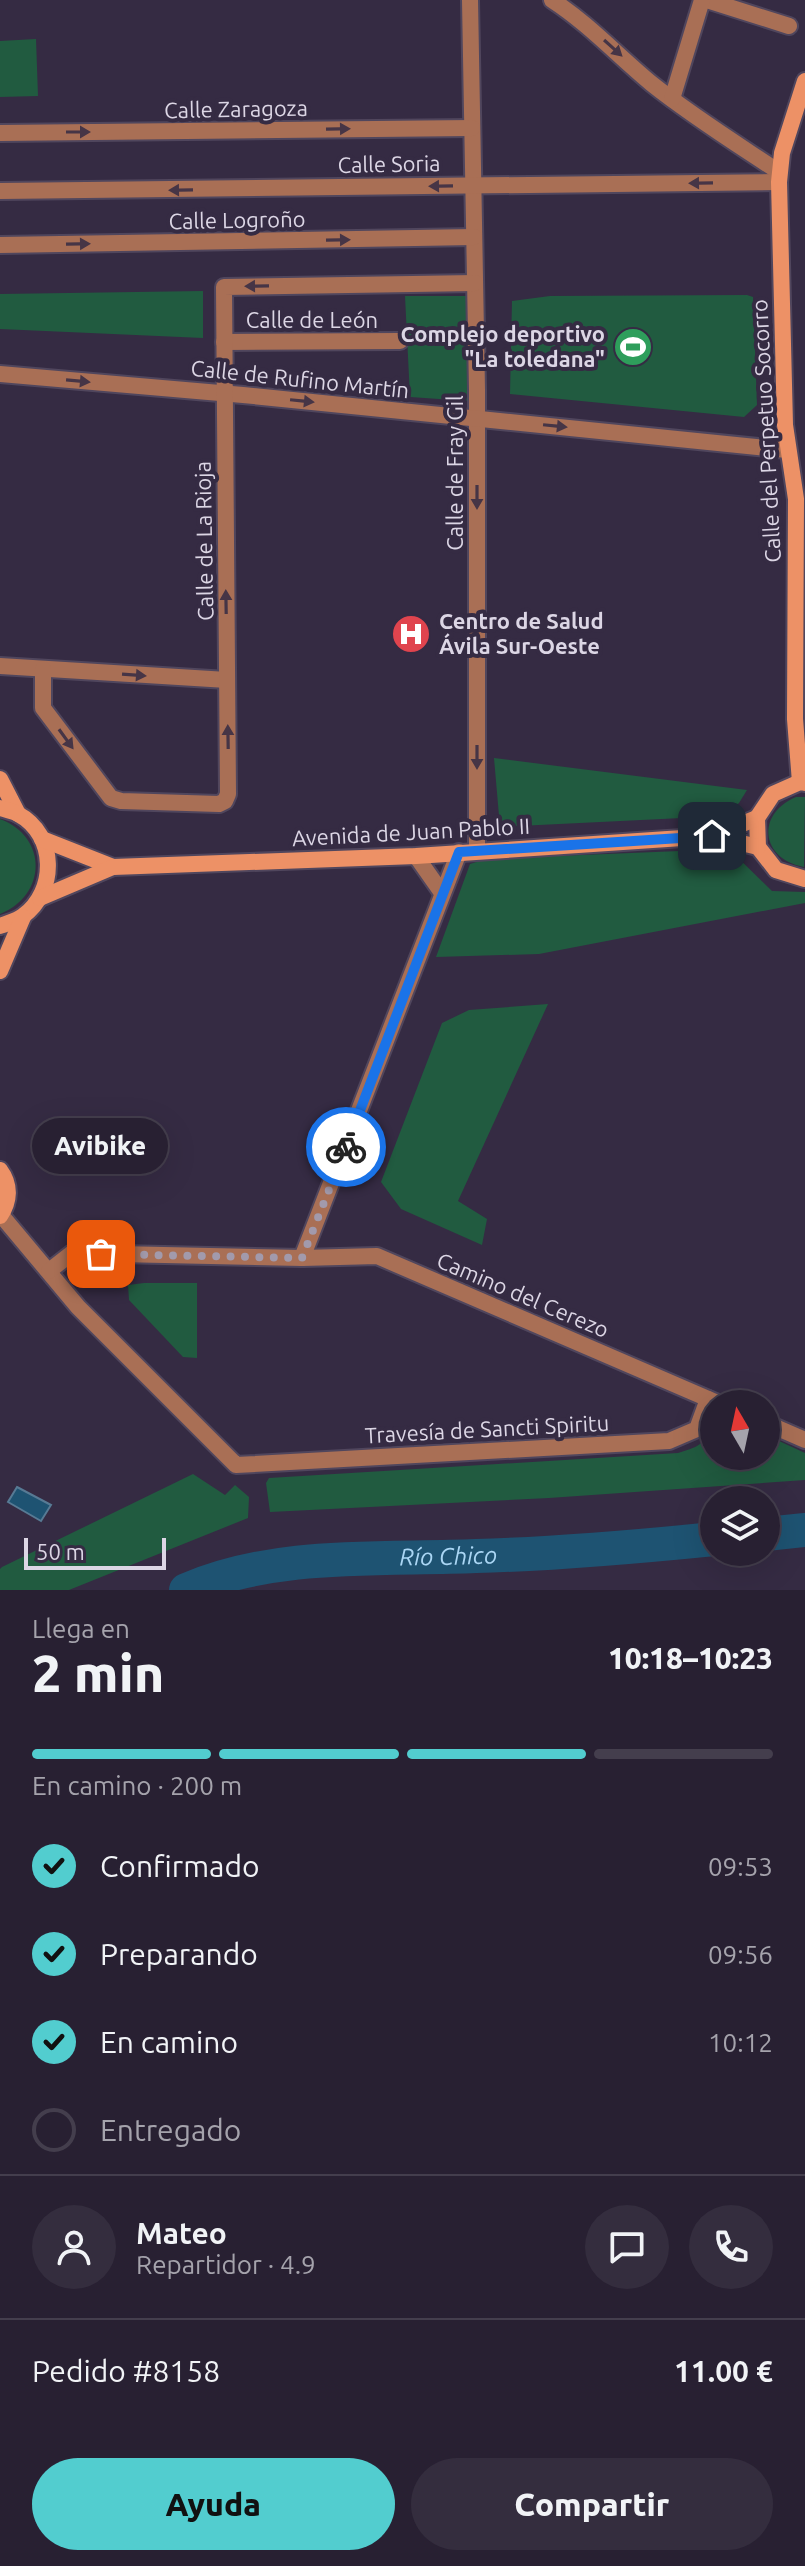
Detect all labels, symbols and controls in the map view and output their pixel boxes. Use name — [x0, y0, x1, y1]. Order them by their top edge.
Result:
one-way arrow — [603, 39, 622, 57]
street label: Calle Zaragoza — [164, 95, 308, 122]
one-way arrow — [326, 123, 351, 136]
one-way arrow — [66, 126, 91, 138]
street label: Calle Soria — [337, 150, 441, 177]
one-way arrow — [688, 177, 713, 189]
one-way arrow — [428, 179, 453, 192]
one-way arrow — [168, 183, 193, 196]
street label: Calle Logroño — [168, 206, 306, 233]
one-way arrow — [326, 234, 351, 246]
one-way arrow — [66, 238, 91, 250]
one-way arrow — [244, 280, 269, 293]
street label: Calle del Perpetuo Socorro — [746, 299, 785, 563]
street label: Calle de León — [246, 307, 378, 332]
place label: Complejo deportivo "La toledana" — [400, 321, 605, 371]
sports icon: Complejo deportivo "La toledana" — [612, 326, 654, 368]
street label: Calle de Rufino Martín — [190, 355, 410, 402]
one-way arrow — [66, 374, 91, 387]
one-way arrow — [290, 395, 315, 408]
street label: Calle de Fray Gil — [442, 395, 467, 551]
one-way arrow — [543, 420, 568, 433]
street label: Calle de La Rioja — [190, 461, 217, 621]
one-way arrow — [471, 485, 483, 510]
one-way arrow — [220, 589, 233, 614]
place label: Centro de Salud Ávila Sur-Oeste — [439, 608, 604, 658]
hospital icon: Centro de Salud Ávila Sur-Oeste — [390, 613, 432, 655]
one-way arrow — [122, 669, 147, 682]
one-way arrow — [222, 724, 234, 749]
one-way arrow — [58, 729, 74, 750]
one-way arrow — [471, 745, 483, 770]
pin — [678, 802, 746, 870]
street label: Avenida de Juan Pablo II — [291, 813, 531, 850]
icon: home — [690, 814, 734, 858]
courier — [306, 1107, 386, 1187]
callout: Avibike — [33, 1118, 169, 1174]
icon: bike — [324, 1125, 368, 1169]
text: Avibike — [54, 1131, 146, 1160]
pin — [67, 1220, 135, 1288]
icon: bag — [79, 1232, 123, 1276]
street label: Camino del Cerezo — [433, 1247, 613, 1342]
north arrow — [700, 1390, 780, 1470]
map controls — [700, 1390, 780, 1566]
street label: Travesía de Sancti Spiritu — [364, 1410, 610, 1447]
button: layers — [700, 1486, 780, 1566]
scale bar — [24, 1534, 166, 1570]
text: 50 m — [36, 1539, 85, 1564]
water label: Río Chico — [399, 1541, 497, 1571]
text: Llega en — [32, 1614, 130, 1643]
text: 10:18–10:23 — [608, 1641, 773, 1675]
text: 2 min — [32, 1644, 164, 1702]
text: En camino · 200 m — [32, 1771, 242, 1800]
icon: check — [32, 1844, 76, 1888]
text: Confirmado — [100, 1849, 260, 1883]
text: 09:53 — [708, 1852, 773, 1881]
icon: check — [32, 1932, 76, 1976]
text: Preparando — [100, 1937, 258, 1971]
text: 09:56 — [708, 1940, 773, 1969]
icon: check — [32, 2020, 76, 2064]
text: En camino — [100, 2025, 238, 2059]
text: 10:12 — [708, 2028, 773, 2057]
text: Entregado — [100, 2113, 241, 2147]
button: person — [32, 2205, 116, 2289]
button: chat — [585, 2205, 669, 2289]
button: phone — [689, 2205, 773, 2289]
text: Mateo — [136, 2216, 227, 2250]
text: Repartidor · 4.9 — [136, 2250, 316, 2279]
text: Pedido #8158 — [32, 2354, 220, 2388]
text: 11.00 € — [674, 2354, 773, 2388]
button: Ayuda — [32, 2458, 395, 2550]
button: Compartir — [411, 2458, 773, 2550]

